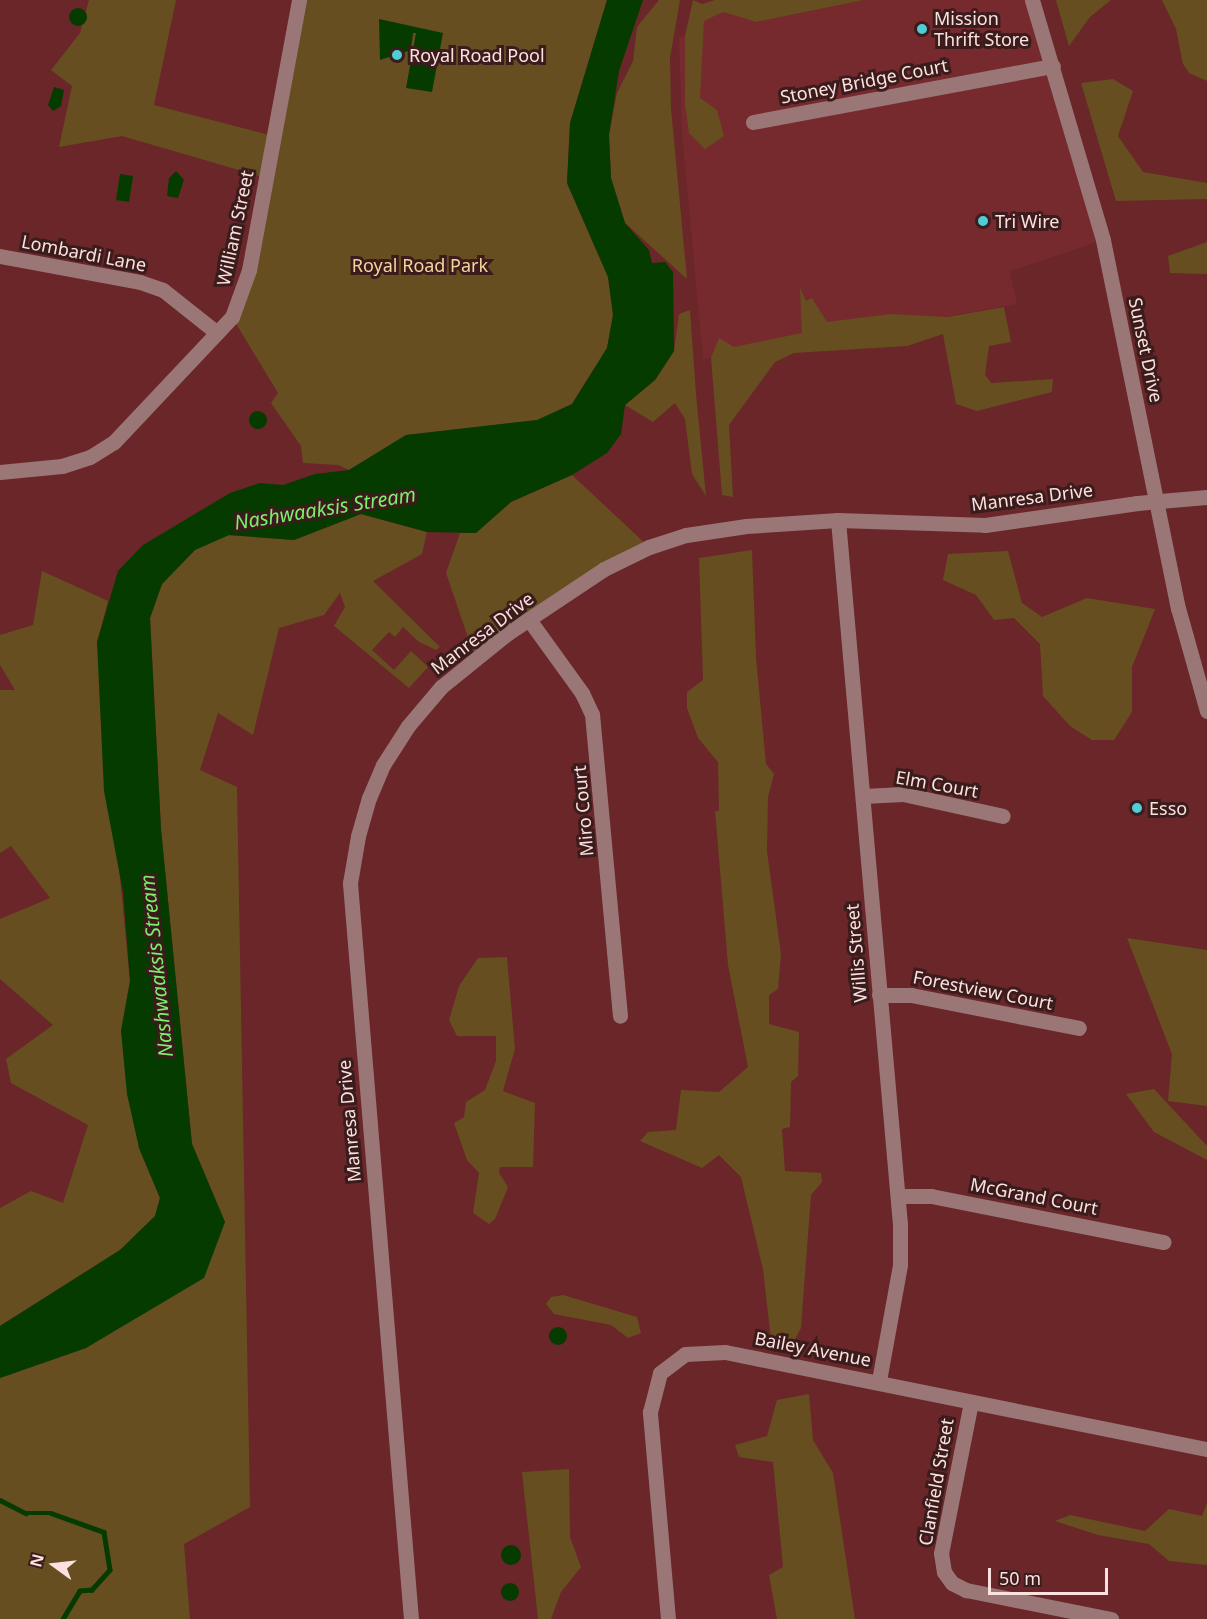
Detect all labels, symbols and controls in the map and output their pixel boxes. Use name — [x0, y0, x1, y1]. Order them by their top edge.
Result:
place label: Mission Thrift Store — [934, 8, 1029, 50]
marker: Mission Thrift Store — [915, 22, 929, 36]
place label: Royal Road Pool — [409, 44, 545, 66]
marker: Royal Road Pool — [390, 48, 404, 62]
street label: Stoney Bridge Court — [778, 54, 950, 108]
street label: William Street — [212, 168, 258, 288]
place label: Tri Wire — [995, 210, 1059, 232]
marker: Tri Wire — [976, 214, 990, 228]
street label: Lombardi Lane — [20, 230, 148, 276]
park label: Royal Road Park — [352, 254, 488, 276]
street label: Sunset Drive — [1124, 296, 1168, 404]
street label: Manresa Drive — [970, 479, 1094, 515]
water label: Nashwaaksis Stream — [232, 482, 418, 534]
street label: Manresa Drive — [427, 587, 537, 679]
street label: Miro Court — [568, 765, 598, 857]
street label: Elm Court — [894, 766, 980, 802]
place label: Esso — [1149, 797, 1187, 819]
marker: Esso — [1130, 801, 1144, 815]
water label: Nashwaaksis Stream — [134, 873, 178, 1059]
street label: Willis Street — [841, 903, 871, 1003]
street label: Forestview Court — [911, 966, 1055, 1014]
street label: Manresa Drive — [333, 1059, 365, 1183]
street label: McGrand Court — [968, 1173, 1100, 1219]
street label: Bailey Avenue — [753, 1327, 873, 1371]
street label: Clanfield Street — [914, 1417, 958, 1547]
north arrow — [24, 1535, 84, 1595]
text: N — [24, 1551, 49, 1569]
scale bar — [991, 1556, 1111, 1594]
text: 50 m — [999, 1566, 1041, 1590]

